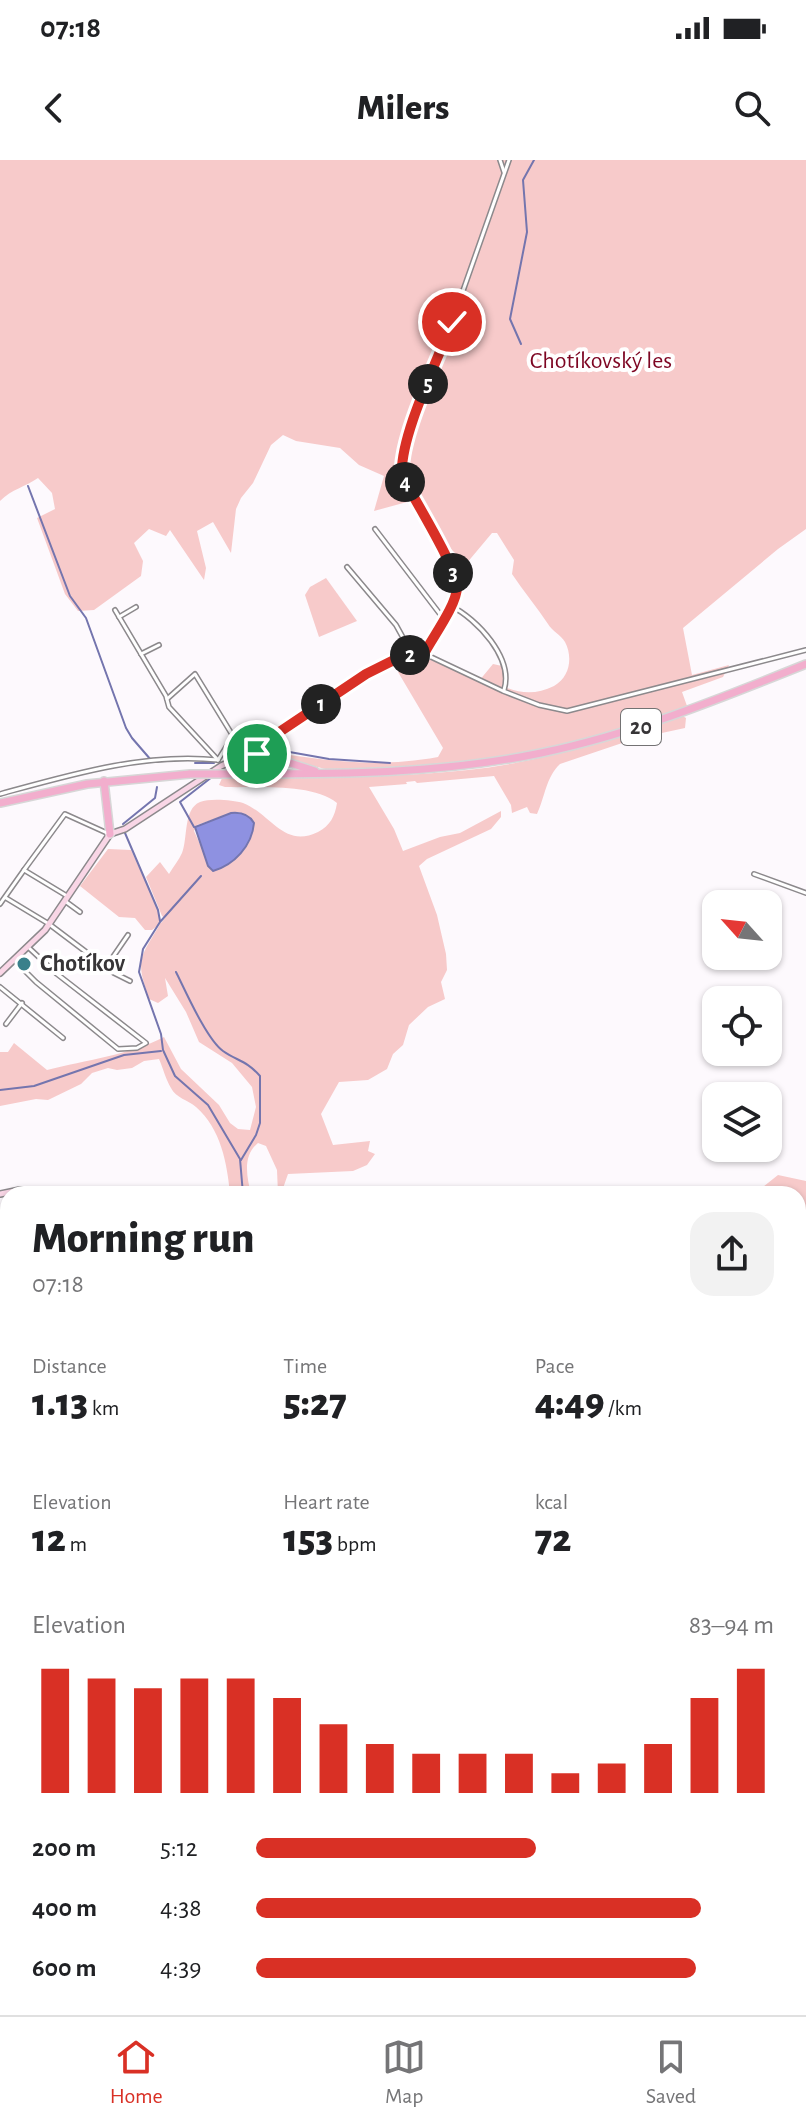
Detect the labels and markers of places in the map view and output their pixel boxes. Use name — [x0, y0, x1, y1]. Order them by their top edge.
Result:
pin — [418, 288, 486, 356]
pin: 5 — [408, 364, 448, 404]
pin: 4 — [385, 462, 425, 502]
pin: 3 — [433, 553, 473, 593]
pin: 2 — [390, 635, 430, 675]
pin: 1 — [301, 684, 341, 724]
pin — [223, 720, 291, 788]
place label: Chotíkov — [40, 952, 126, 976]
marker: Chotíkov — [15, 955, 33, 973]

